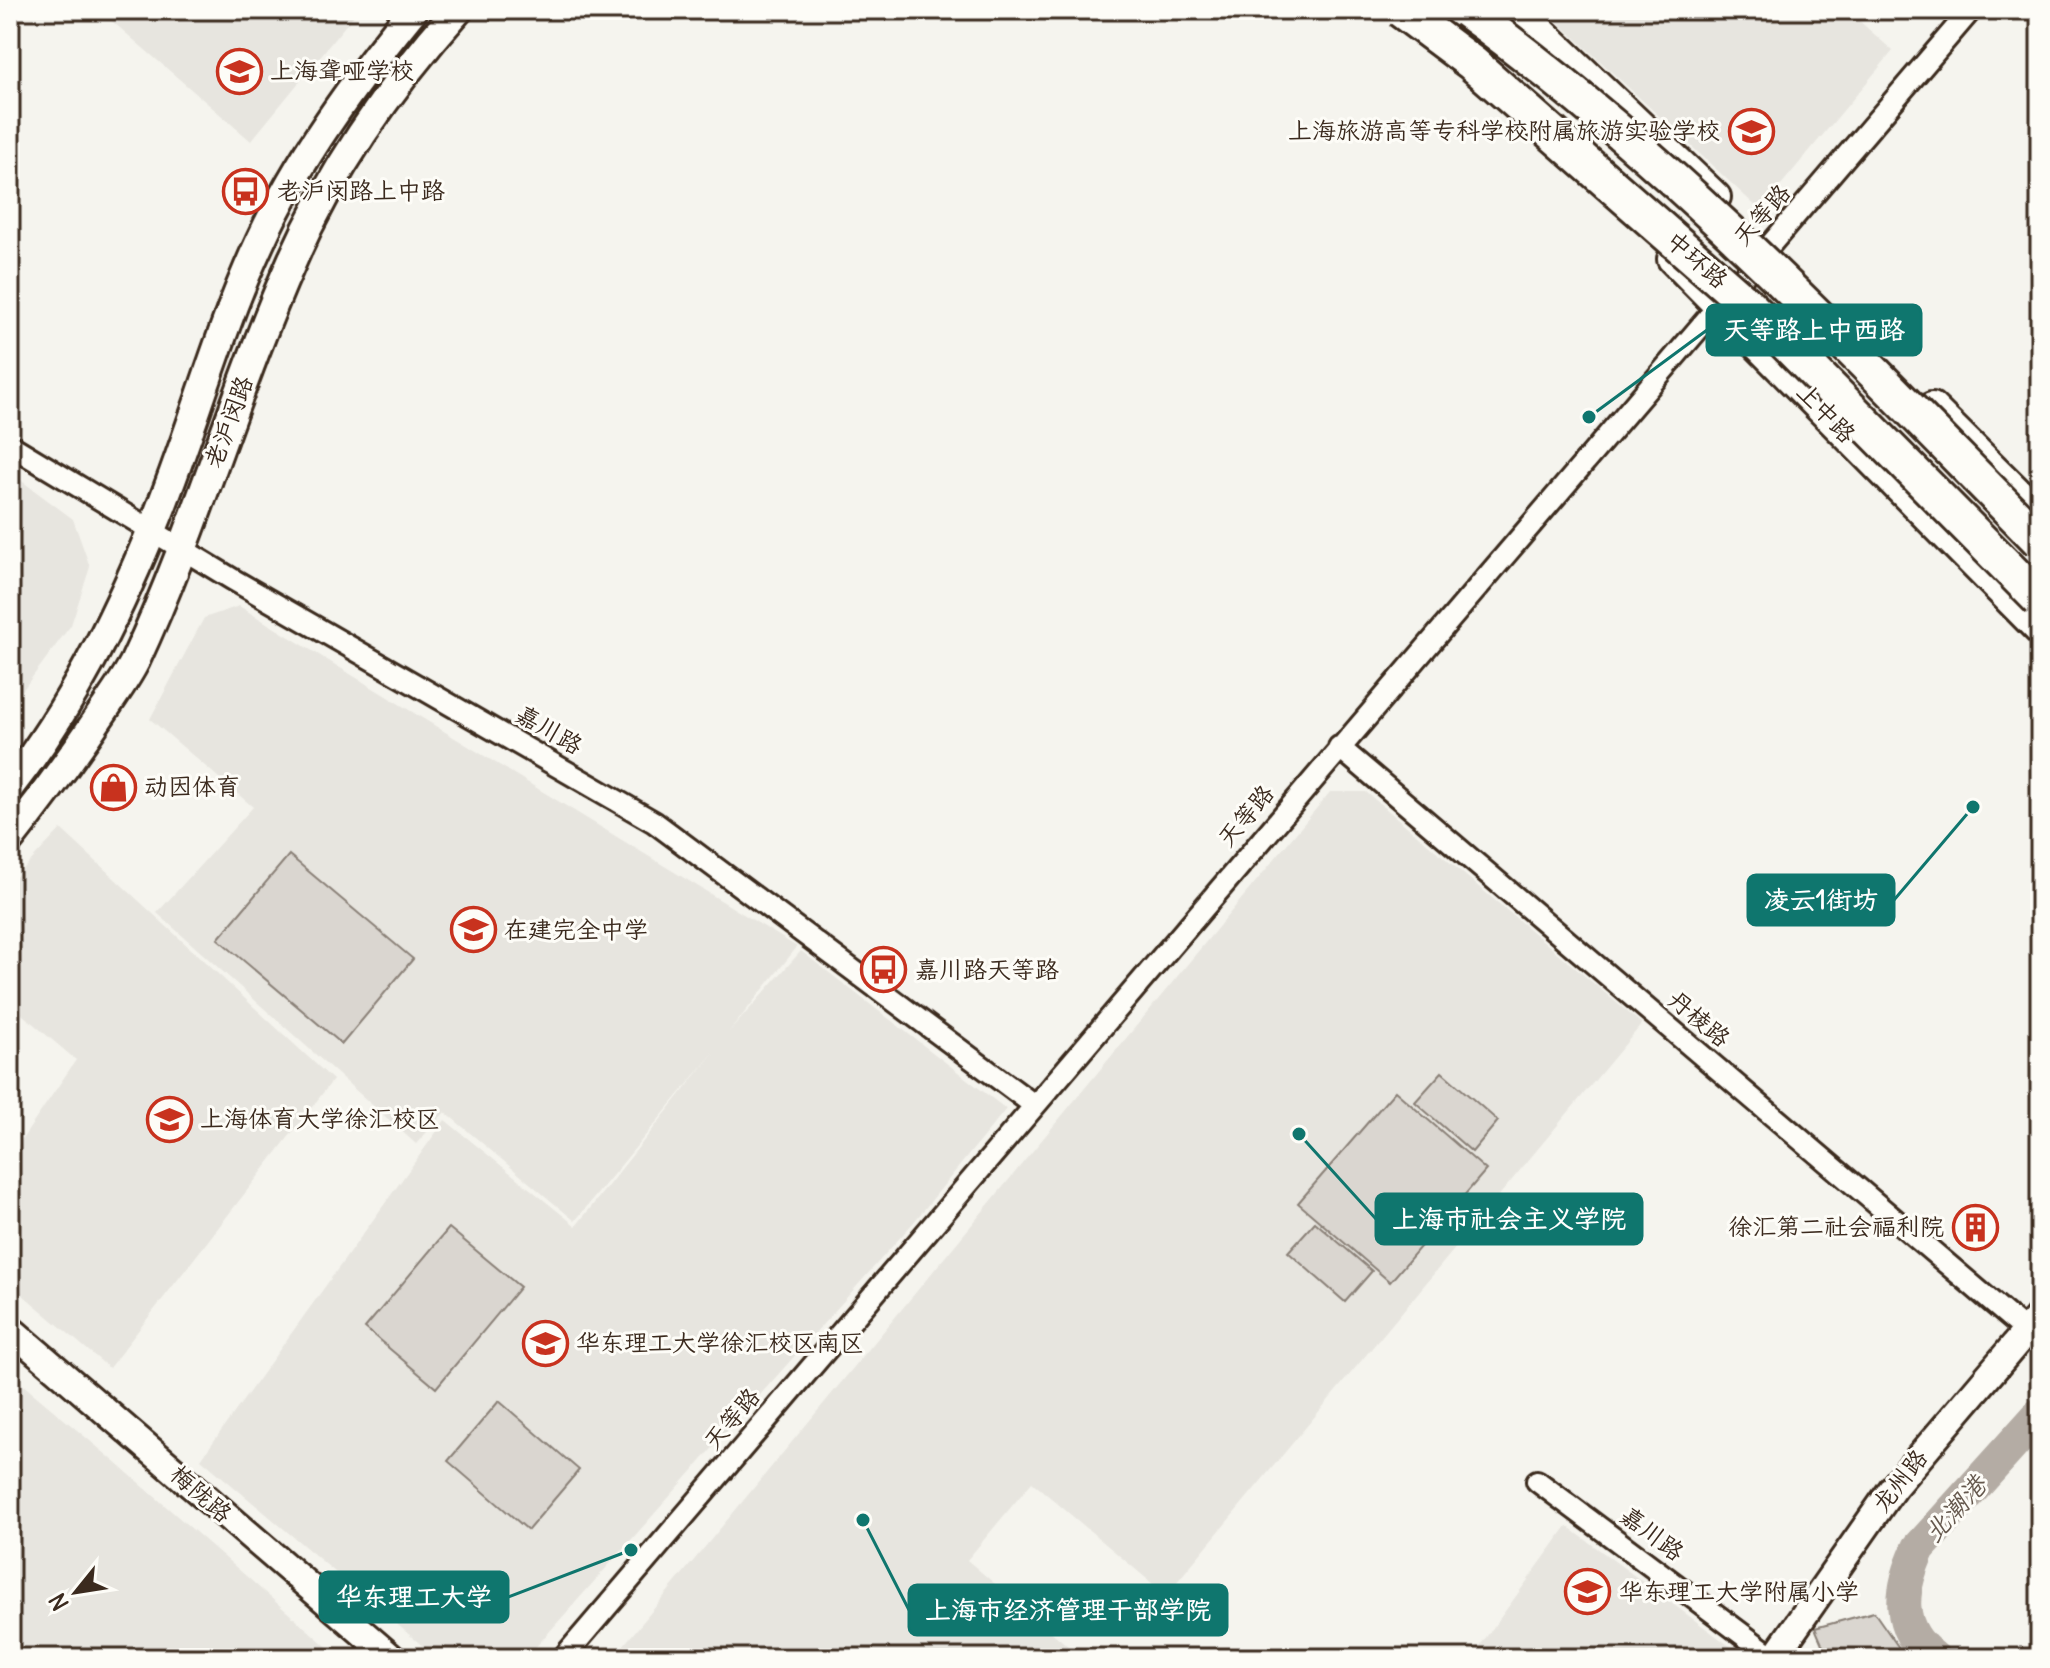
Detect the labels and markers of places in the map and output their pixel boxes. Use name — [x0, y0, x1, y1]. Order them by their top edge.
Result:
school or university icon: 上海聋哑学校 — [215, 47, 263, 95]
place label: 上海聋哑学校 — [270, 55, 414, 85]
school or university icon: 上海旅游高等专科学校附属旅游实验学校 — [1727, 107, 1775, 155]
place label: 上海旅游高等专科学校附属旅游实验学校 — [1288, 115, 1720, 145]
bus stop icon: 老沪闵路上中路 — [222, 167, 270, 215]
place label: 老沪闵路上中路 — [277, 175, 445, 205]
callout: 天等路上中西路 — [1707, 305, 1921, 355]
shop icon: 动因体育 — [89, 763, 137, 811]
place label: 动因体育 — [144, 771, 240, 801]
callout: 凌云1街坊 — [1748, 875, 1894, 925]
school or university icon: 在建完全中学 — [449, 906, 497, 954]
place label: 在建完全中学 — [504, 914, 648, 944]
bus stop icon: 嘉川路天等路 — [860, 946, 908, 994]
place label: 嘉川路天等路 — [915, 954, 1059, 984]
school or university icon: 上海体育大学徐汇校区 — [145, 1095, 193, 1143]
place label: 上海体育大学徐汇校区 — [200, 1103, 440, 1133]
callout: 上海市社会主义学院 — [1376, 1194, 1642, 1244]
building icon: 徐汇第二社会福利院 — [1951, 1203, 1999, 1251]
place label: 徐汇第二社会福利院 — [1728, 1211, 1944, 1241]
school or university icon: 华东理工大学徐汇校区南区 — [521, 1319, 569, 1367]
place label: 华东理工大学徐汇校区南区 — [576, 1327, 864, 1357]
school or university icon: 华东理工大学附属小学 — [1564, 1568, 1612, 1616]
callout: 华东理工大学 — [320, 1572, 508, 1622]
place label: 华东理工大学附属小学 — [1619, 1576, 1859, 1606]
callout: 上海市经济管理干部学院 — [909, 1585, 1227, 1635]

